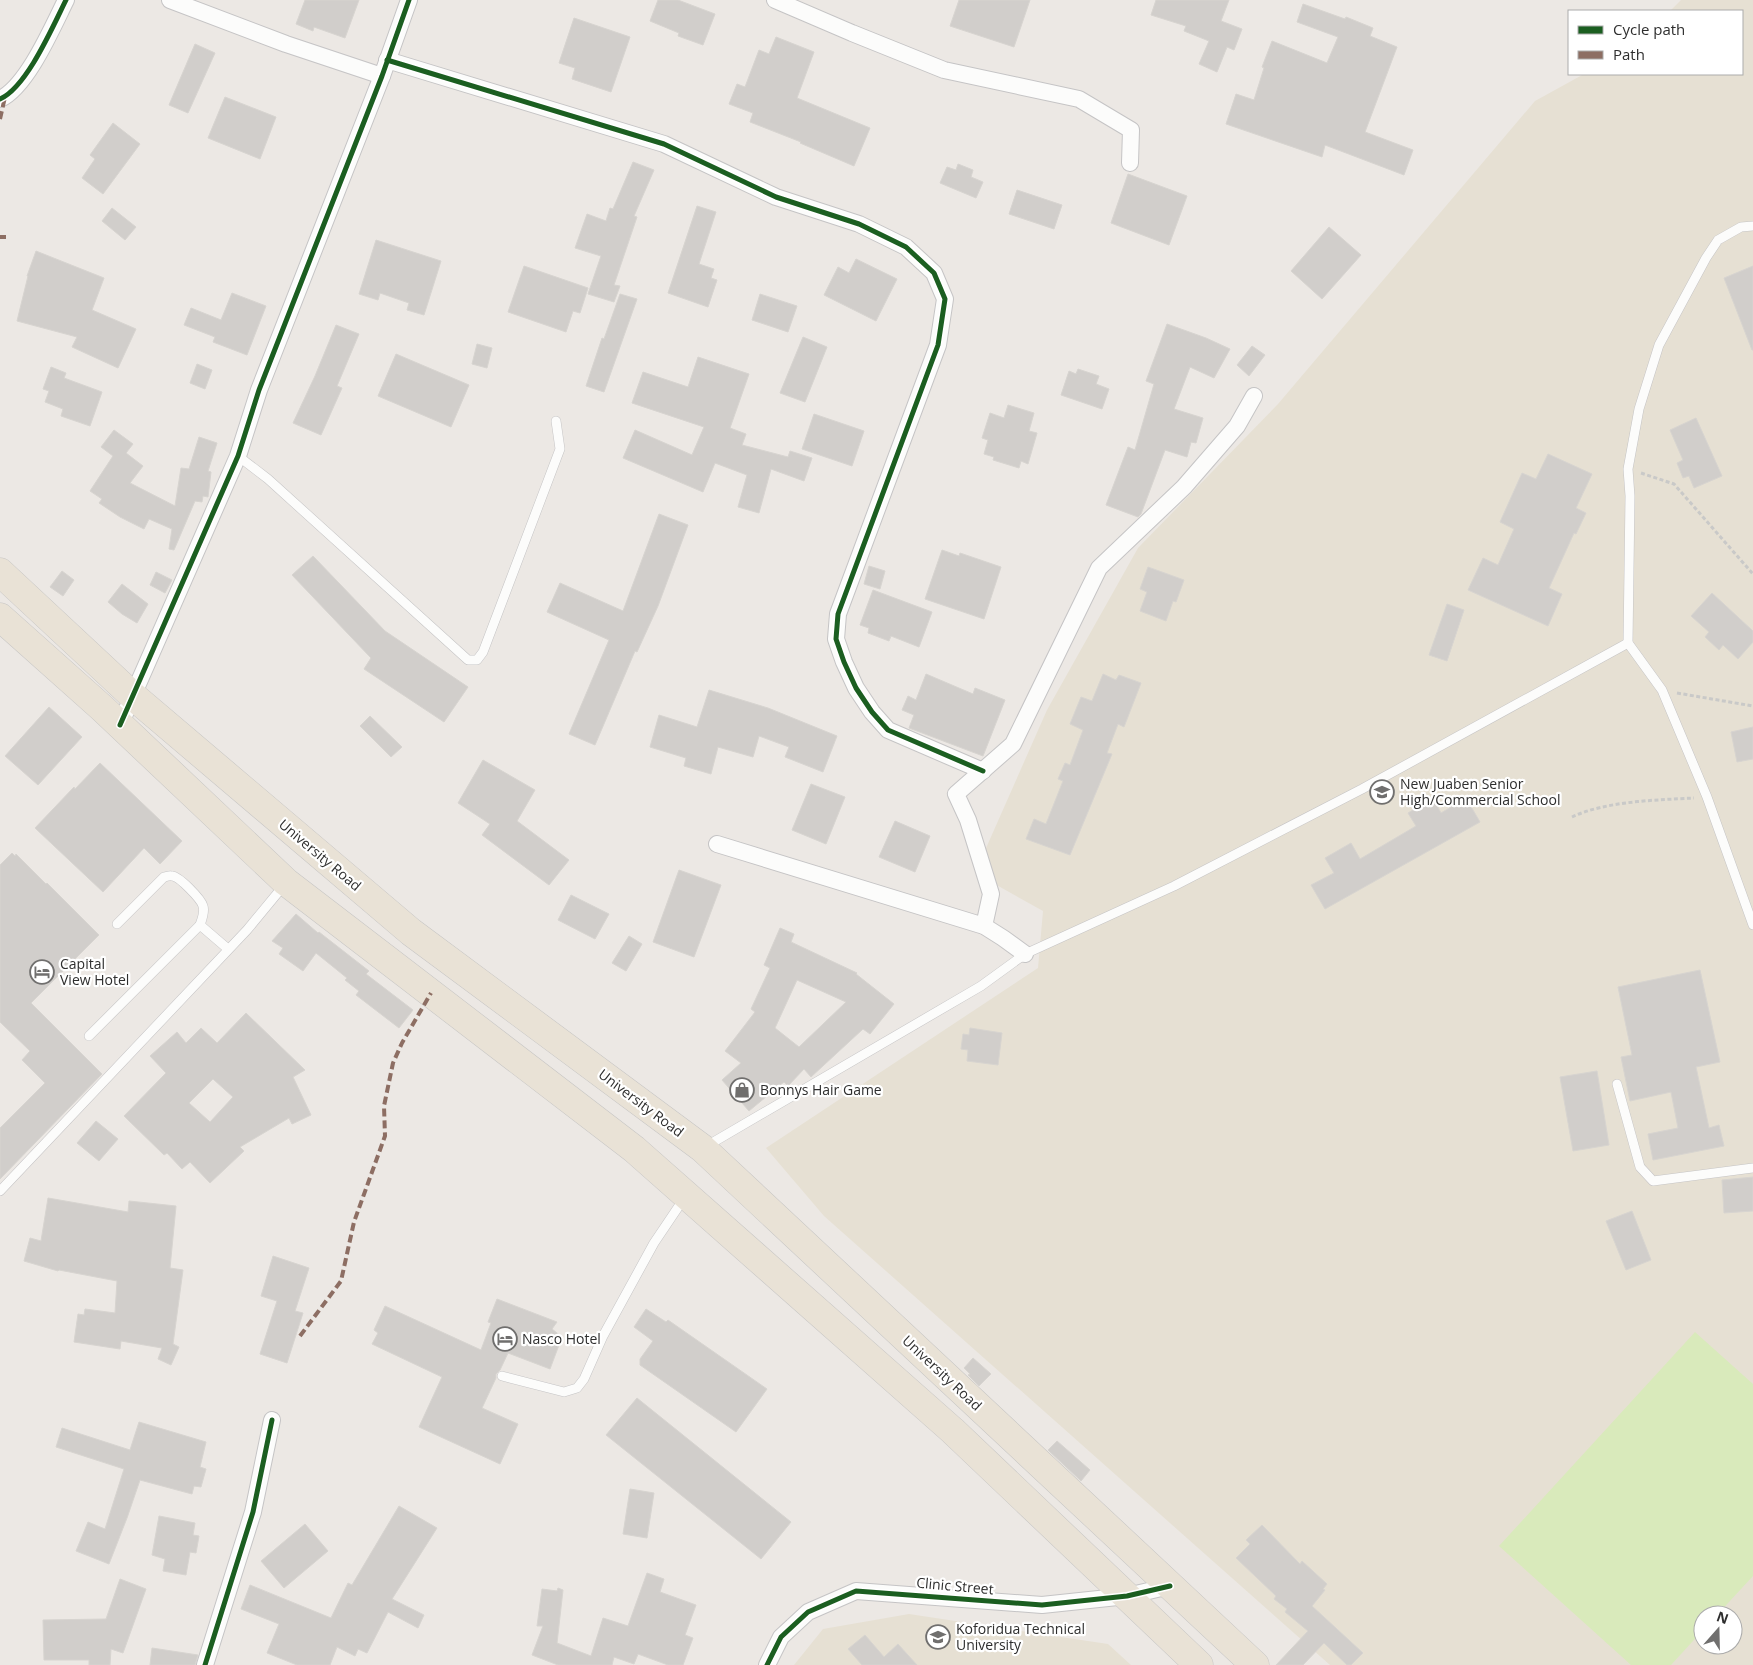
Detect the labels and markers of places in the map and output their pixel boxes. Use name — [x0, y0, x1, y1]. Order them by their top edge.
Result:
place label: New Juaben Senior High/Commercial School — [1400, 774, 1560, 809]
school or university icon: New Juaben Senior High/Commercial School — [1369, 779, 1395, 805]
place label: Capital View Hotel — [60, 954, 129, 989]
hotel icon: Capital View Hotel — [29, 959, 55, 985]
shop icon: Bonnys Hair Game — [729, 1077, 755, 1103]
place label: Bonnys Hair Game — [760, 1080, 882, 1099]
hotel icon: Nasco Hotel — [492, 1326, 518, 1352]
place label: Nasco Hotel — [522, 1329, 601, 1348]
place label: Koforidua Technical University — [956, 1619, 1085, 1654]
school or university icon: Koforidua Technical University — [925, 1624, 951, 1650]

